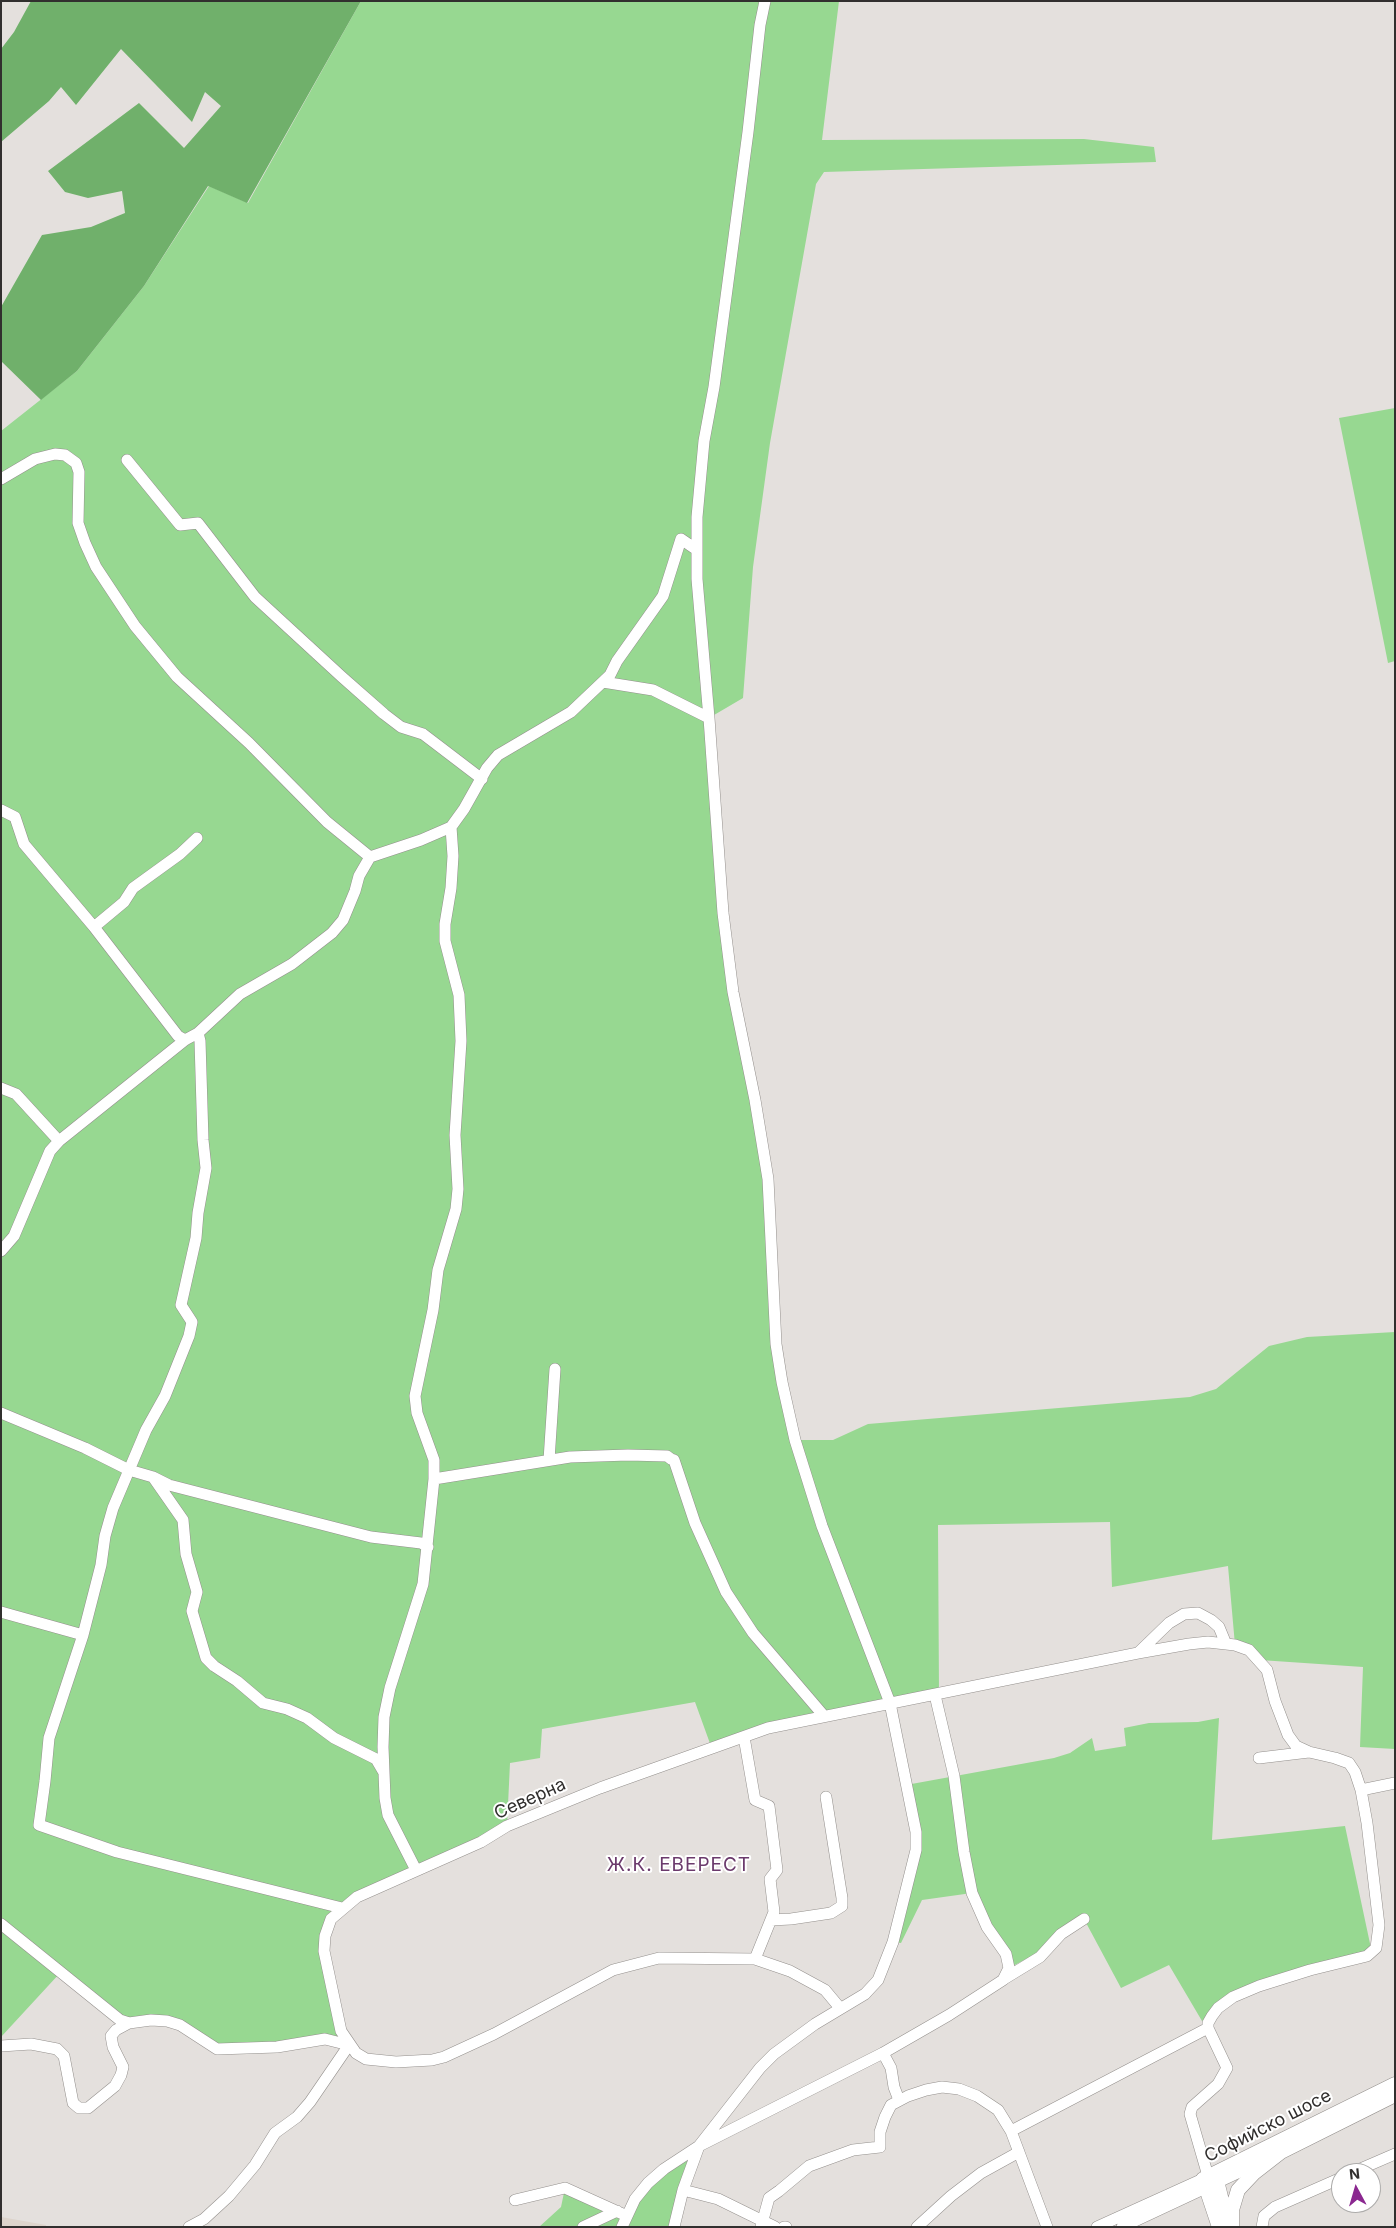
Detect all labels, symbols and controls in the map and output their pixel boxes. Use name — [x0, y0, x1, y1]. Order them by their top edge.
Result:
street label: Северна — [491, 1774, 569, 1824]
district label: Ж.К. ЕВЕРЕСТ — [605, 1854, 753, 1876]
street label: Софийско шосе — [1201, 2085, 1335, 2167]
north arrow — [1331, 2163, 1381, 2213]
text: N — [1348, 2165, 1361, 2183]

